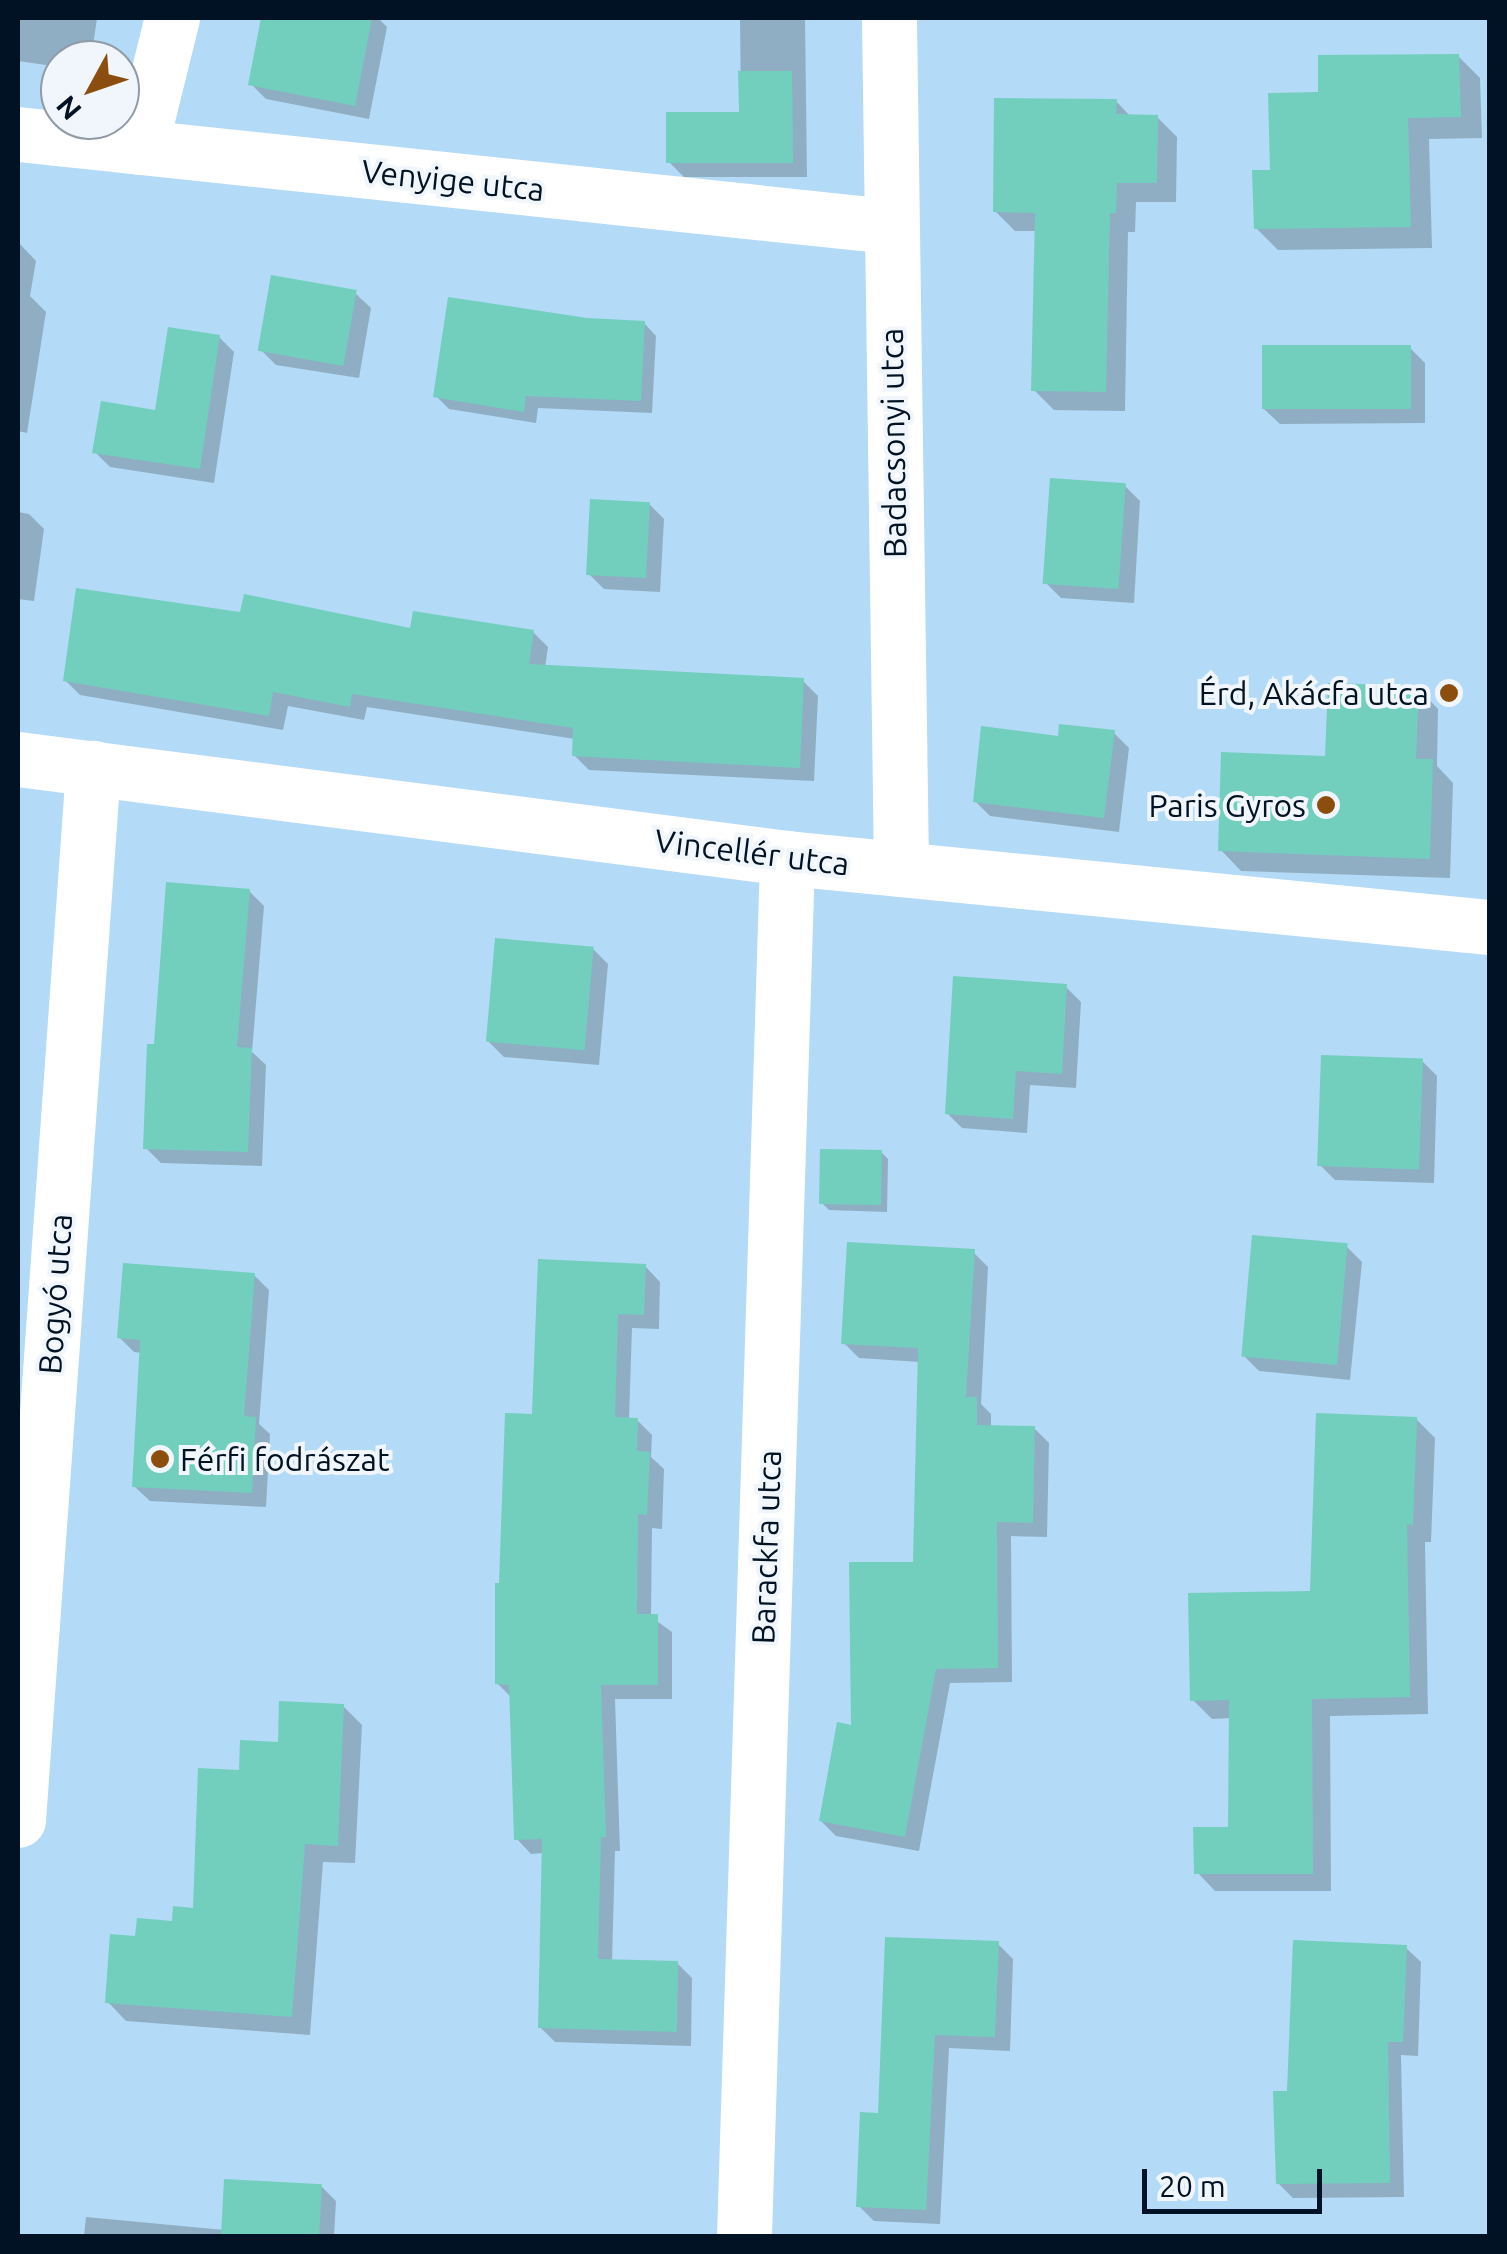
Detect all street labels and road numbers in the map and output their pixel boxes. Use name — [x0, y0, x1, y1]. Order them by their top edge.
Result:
street label: Venyige utca — [360, 151, 546, 209]
street label: Badacsonyi utca — [872, 328, 914, 558]
street label: Vincellér utca — [653, 821, 851, 883]
street label: Bogyó utca — [30, 1212, 80, 1376]
street label: Barackfa utca — [743, 1449, 789, 1645]

